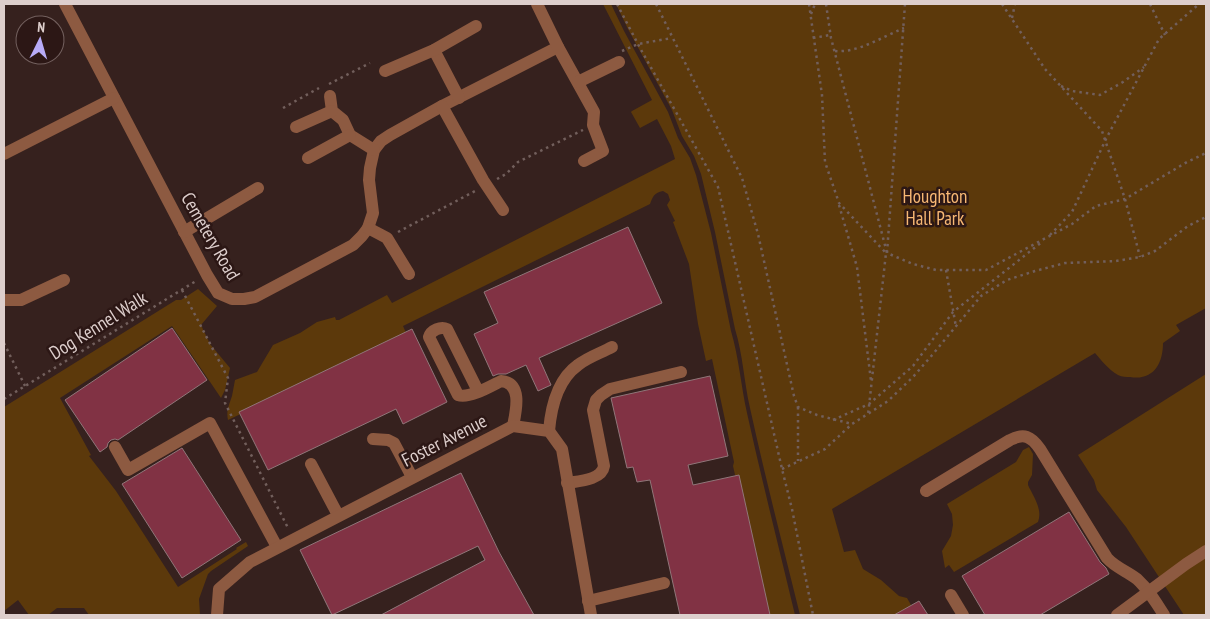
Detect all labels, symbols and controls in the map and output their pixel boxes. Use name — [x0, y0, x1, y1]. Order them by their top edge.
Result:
north arrow — [15, 15, 65, 65]
text: N — [37, 18, 46, 36]
park label: Houghton Hall Park — [903, 184, 967, 230]
street label: Cemetery Road — [176, 188, 246, 284]
street label: Dog Kennel Walk — [45, 285, 152, 365]
street label: Foster Avenue — [397, 408, 491, 472]

